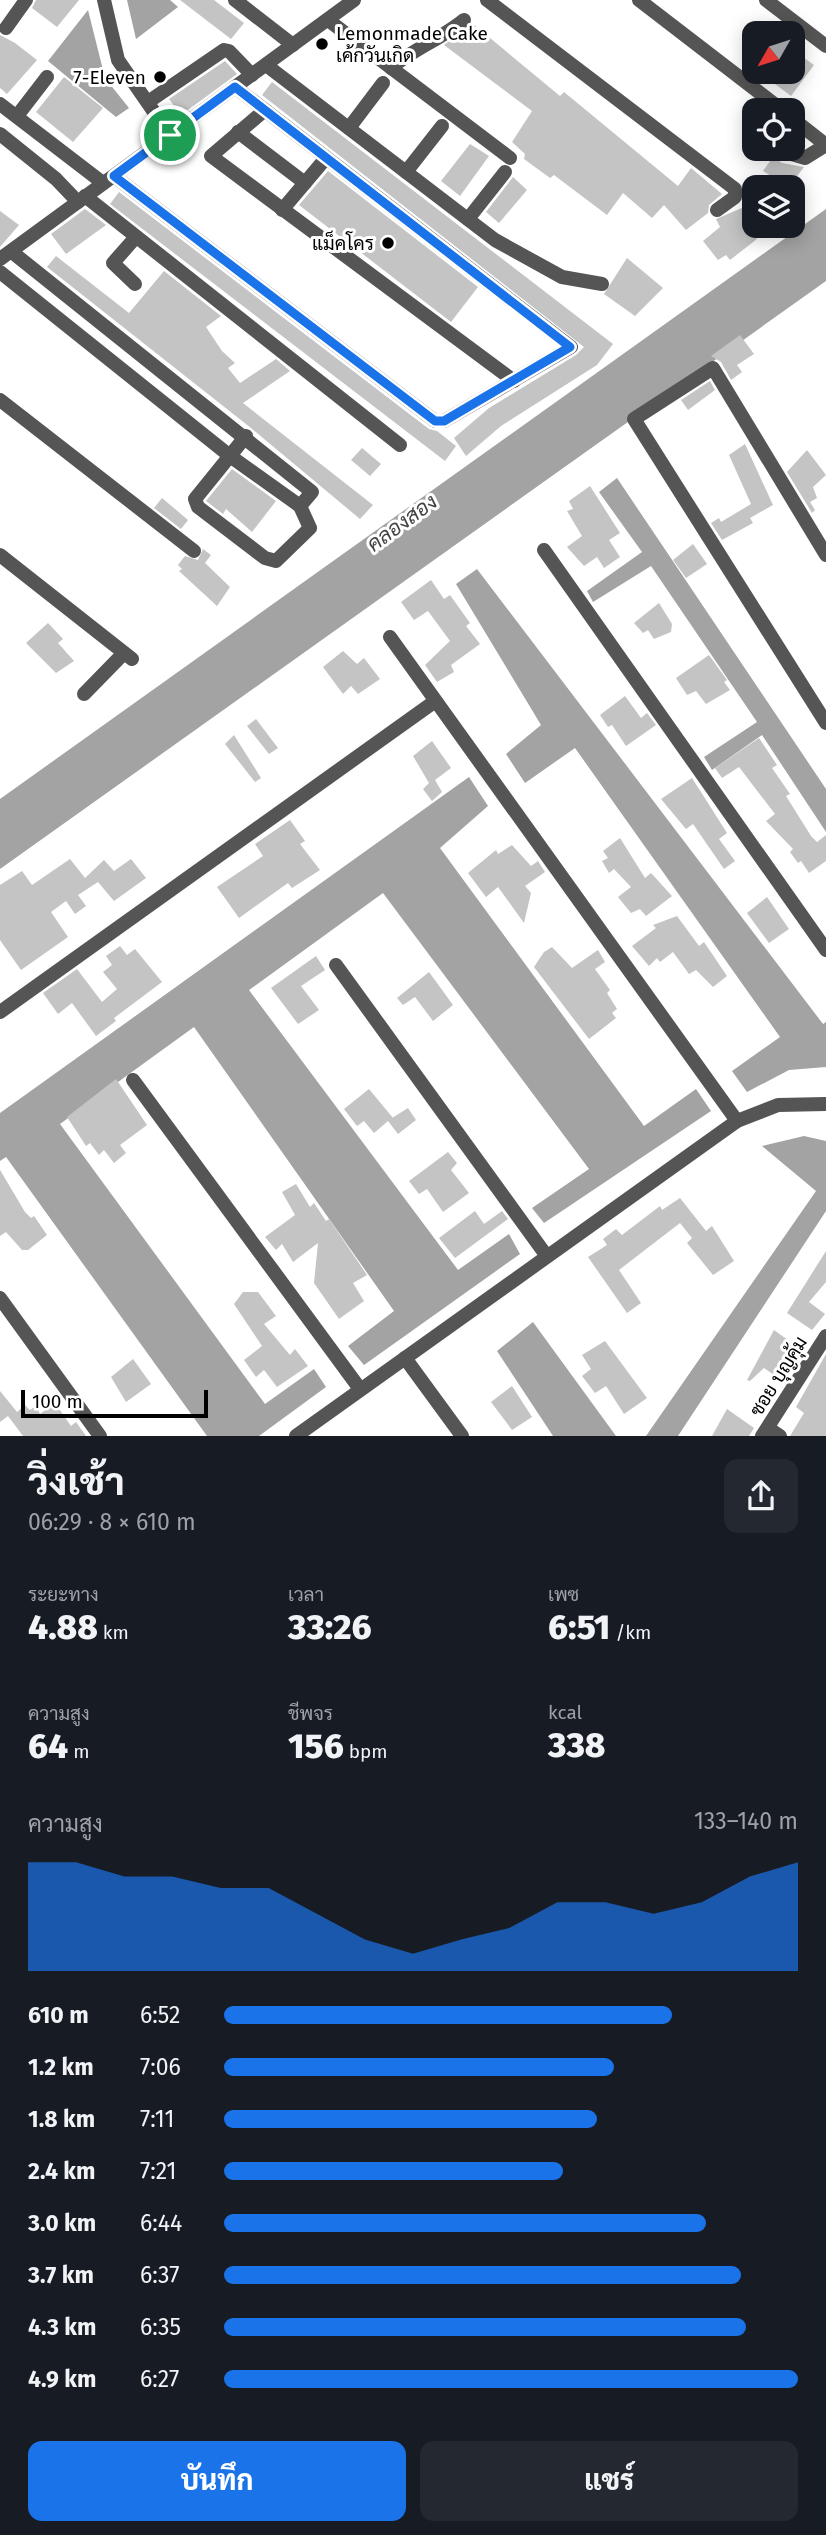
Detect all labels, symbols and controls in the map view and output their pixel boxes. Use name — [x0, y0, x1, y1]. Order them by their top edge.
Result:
north arrow — [742, 21, 805, 84]
map controls — [742, 21, 805, 238]
place label: Lemonmade Cake เค้กวันเกิด — [336, 22, 488, 67]
marker: Lemonmade Cake เค้กวันเกิด — [314, 36, 330, 52]
place label: 7-Eleven — [73, 66, 146, 89]
marker: 7-Eleven — [152, 69, 168, 85]
button: locate — [742, 98, 805, 161]
pin — [140, 105, 200, 165]
icon: arrive — [151, 116, 189, 154]
button: layers — [742, 175, 805, 238]
place label: แม็คโคร — [312, 230, 374, 255]
marker: แม็คโคร — [380, 235, 396, 251]
water label: คลองสอง — [362, 489, 442, 557]
street label: ซอย บุญคุ้ม — [745, 1332, 813, 1421]
scale bar — [21, 1387, 208, 1419]
text: 100 m — [32, 1390, 83, 1413]
text: วิ่งเช้า — [28, 1459, 125, 1505]
button: share — [724, 1459, 798, 1533]
text: 06:29 · 8 × 610 m — [28, 1508, 196, 1536]
text: ระยะทาง — [28, 1583, 99, 1606]
text: เวลา — [288, 1583, 324, 1606]
text: เพซ — [548, 1583, 579, 1606]
text: 4.88 — [28, 1606, 98, 1648]
text: 33:26 — [288, 1606, 372, 1648]
text: 6:51 — [548, 1606, 610, 1648]
text: km — [98, 1621, 129, 1644]
text: /km — [610, 1621, 651, 1644]
text: kcal — [548, 1701, 582, 1724]
text: ความสูง — [28, 1702, 90, 1725]
text: ชีพจร — [288, 1702, 333, 1725]
text: 338 — [548, 1724, 605, 1766]
text: 64 — [28, 1725, 68, 1767]
text: 156 — [288, 1725, 344, 1767]
text: m — [68, 1740, 90, 1763]
text: bpm — [344, 1740, 388, 1763]
text: 133–140 m — [694, 1807, 798, 1835]
text: ความสูง — [28, 1810, 103, 1838]
text: 610 m — [28, 2001, 89, 2029]
text: 6:52 — [140, 2001, 181, 2029]
text: 1.2 km — [28, 2053, 94, 2081]
text: 7:06 — [140, 2053, 181, 2081]
text: 1.8 km — [28, 2105, 95, 2133]
text: 7:11 — [140, 2105, 174, 2133]
text: 2.4 km — [28, 2157, 95, 2185]
text: 7:21 — [140, 2157, 177, 2185]
text: 3.0 km — [28, 2209, 96, 2237]
text: 6:44 — [140, 2209, 182, 2237]
text: 3.7 km — [28, 2261, 94, 2289]
text: 6:37 — [140, 2261, 180, 2289]
text: 4.3 km — [28, 2313, 96, 2341]
text: 6:35 — [140, 2313, 181, 2341]
text: 4.9 km — [28, 2365, 96, 2393]
text: 6:27 — [140, 2365, 179, 2393]
button: บันทึก — [28, 2441, 406, 2521]
button: แชร์ — [420, 2441, 798, 2521]

